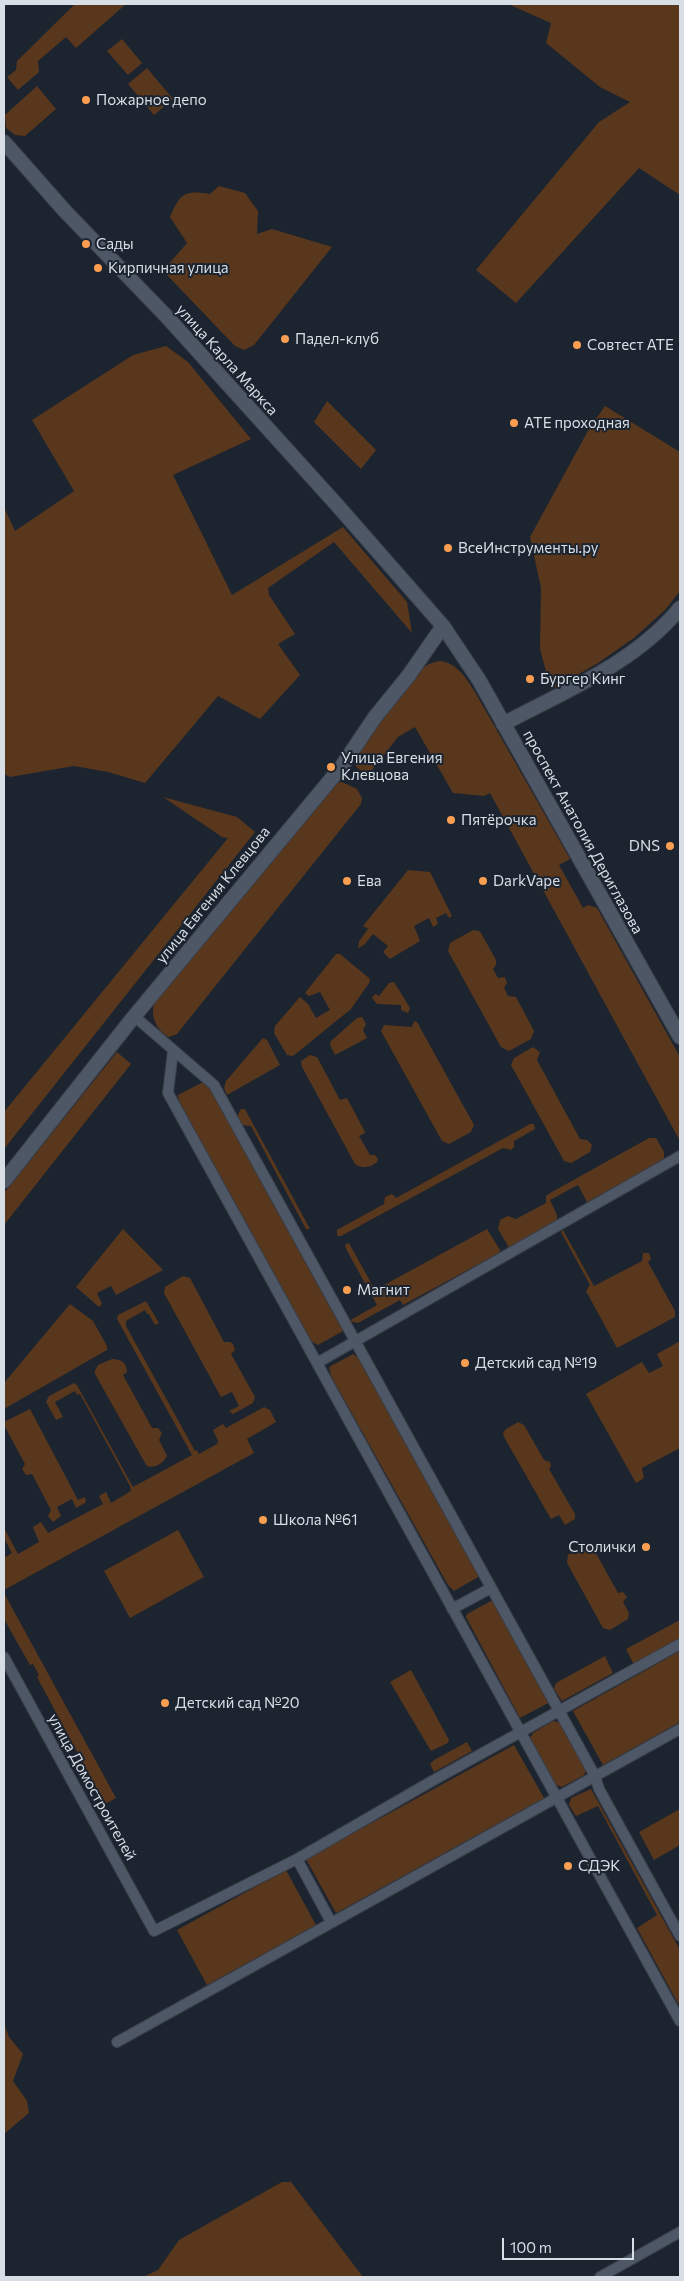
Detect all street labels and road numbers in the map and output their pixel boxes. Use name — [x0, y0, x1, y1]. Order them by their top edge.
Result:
street label: улица Карла Маркса — [172, 301, 282, 419]
street label: проспект Анатолия Дериглазова — [519, 727, 647, 937]
street label: улица Евгения Клевцова — [152, 823, 274, 967]
street label: улица Домостроителей — [44, 1710, 140, 1864]

